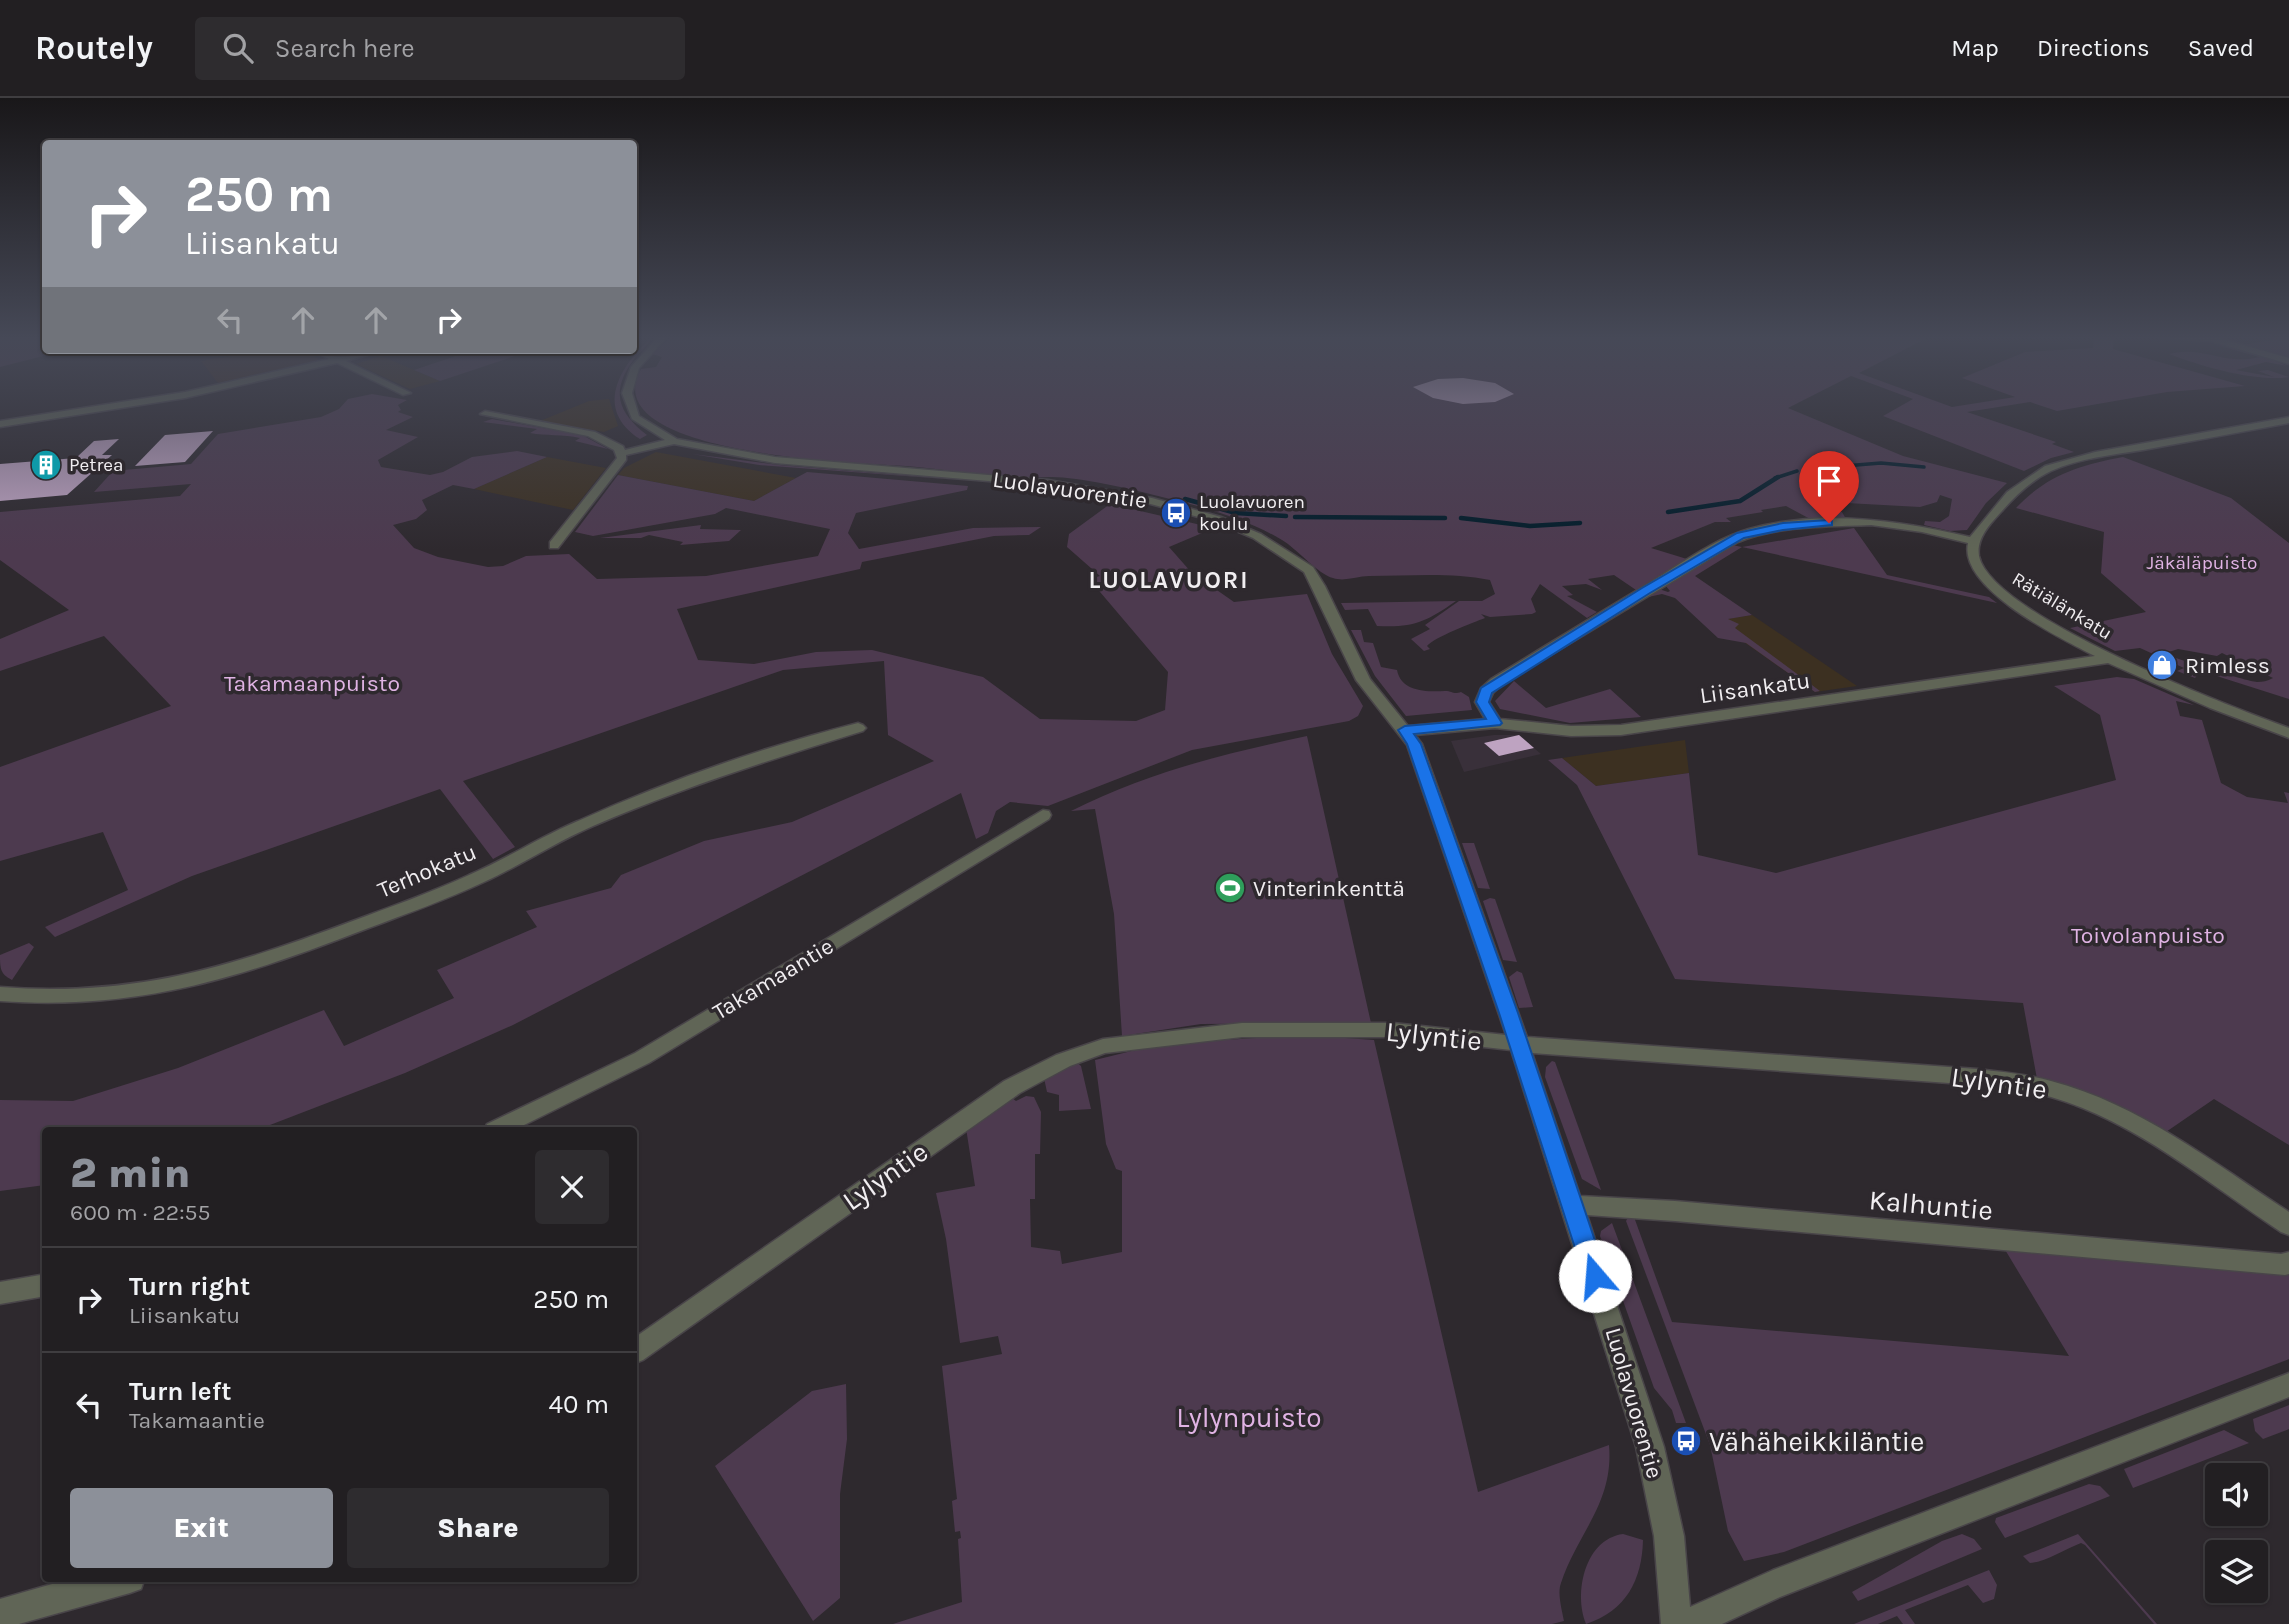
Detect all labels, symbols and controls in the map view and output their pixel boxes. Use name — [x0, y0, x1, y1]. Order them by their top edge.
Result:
search box — [195, 17, 685, 80]
text: Routely — [35, 29, 153, 67]
icon: search — [219, 29, 257, 67]
text: Search here — [275, 33, 415, 64]
text: Map — [1951, 34, 1999, 62]
text: Directions — [2037, 34, 2150, 62]
text: Saved — [2188, 34, 2254, 62]
text: 250 m — [185, 166, 333, 223]
icon: right — [70, 168, 161, 259]
text: Liisankatu — [185, 225, 340, 262]
icon: left — [211, 301, 249, 339]
icon: ahead — [284, 301, 322, 339]
icon: ahead — [357, 301, 395, 339]
icon: right — [430, 301, 468, 339]
building icon: Petrea — [29, 448, 63, 482]
pin — [1799, 451, 1859, 523]
place label: Petrea — [69, 454, 124, 476]
icon: arrive — [1810, 462, 1848, 500]
street label: Luolavuorentie — [991, 466, 1149, 514]
place label: Luolavuoren koulu — [1199, 491, 1305, 535]
bus stop icon: Luolavuoren koulu — [1159, 496, 1193, 530]
park label: Jäkäläpuisto — [2147, 552, 2257, 574]
district label: LUOLAVUORI — [1088, 566, 1250, 594]
street label: Rätiälänkatu — [2008, 568, 2116, 644]
shop icon: Rimless — [2145, 648, 2179, 682]
place label: Rimless — [2185, 652, 2270, 679]
street label: Liisankatu — [1698, 667, 1812, 709]
park label: Takamaanpuisto — [224, 670, 400, 697]
street label: Terhokatu — [374, 838, 480, 904]
sports icon: Vinterinkenttä — [1213, 871, 1247, 905]
place label: Vinterinkenttä — [1253, 875, 1405, 902]
park label: Toivolanpuisto — [2071, 922, 2225, 949]
street label: Takamaantie — [708, 932, 838, 1026]
street label: Lylyntie — [1384, 1015, 1484, 1057]
street label: Lylyntie — [1949, 1060, 2049, 1106]
street label: Lylyntie — [836, 1135, 934, 1217]
text: 2 min — [70, 1148, 190, 1198]
button: close — [535, 1150, 609, 1224]
street label: Kalhuntie — [1868, 1183, 1994, 1227]
text: 600 m · 22:55 — [70, 1199, 210, 1226]
position arrow — [1558, 1239, 1632, 1313]
text: Turn right — [129, 1271, 250, 1302]
icon: right — [70, 1281, 108, 1319]
text: 250 m — [533, 1284, 609, 1315]
text: Liisankatu — [129, 1302, 240, 1329]
street label: Luolavuorentie — [1600, 1324, 1668, 1482]
text: Turn left — [129, 1376, 231, 1407]
icon: left — [70, 1386, 108, 1424]
text: 40 m — [549, 1389, 609, 1420]
park label: Lylynpuisto — [1176, 1401, 1322, 1434]
text: Takamaantie — [129, 1407, 265, 1434]
bus stop icon: Vähäheikkiläntie — [1669, 1424, 1703, 1458]
place label: Vähäheikkiläntie — [1709, 1425, 1925, 1458]
map controls — [2205, 1463, 2268, 1603]
button: sound — [2205, 1463, 2268, 1526]
button: Exit — [70, 1488, 333, 1568]
button: Share — [347, 1488, 609, 1568]
button: layers — [2205, 1540, 2268, 1603]

